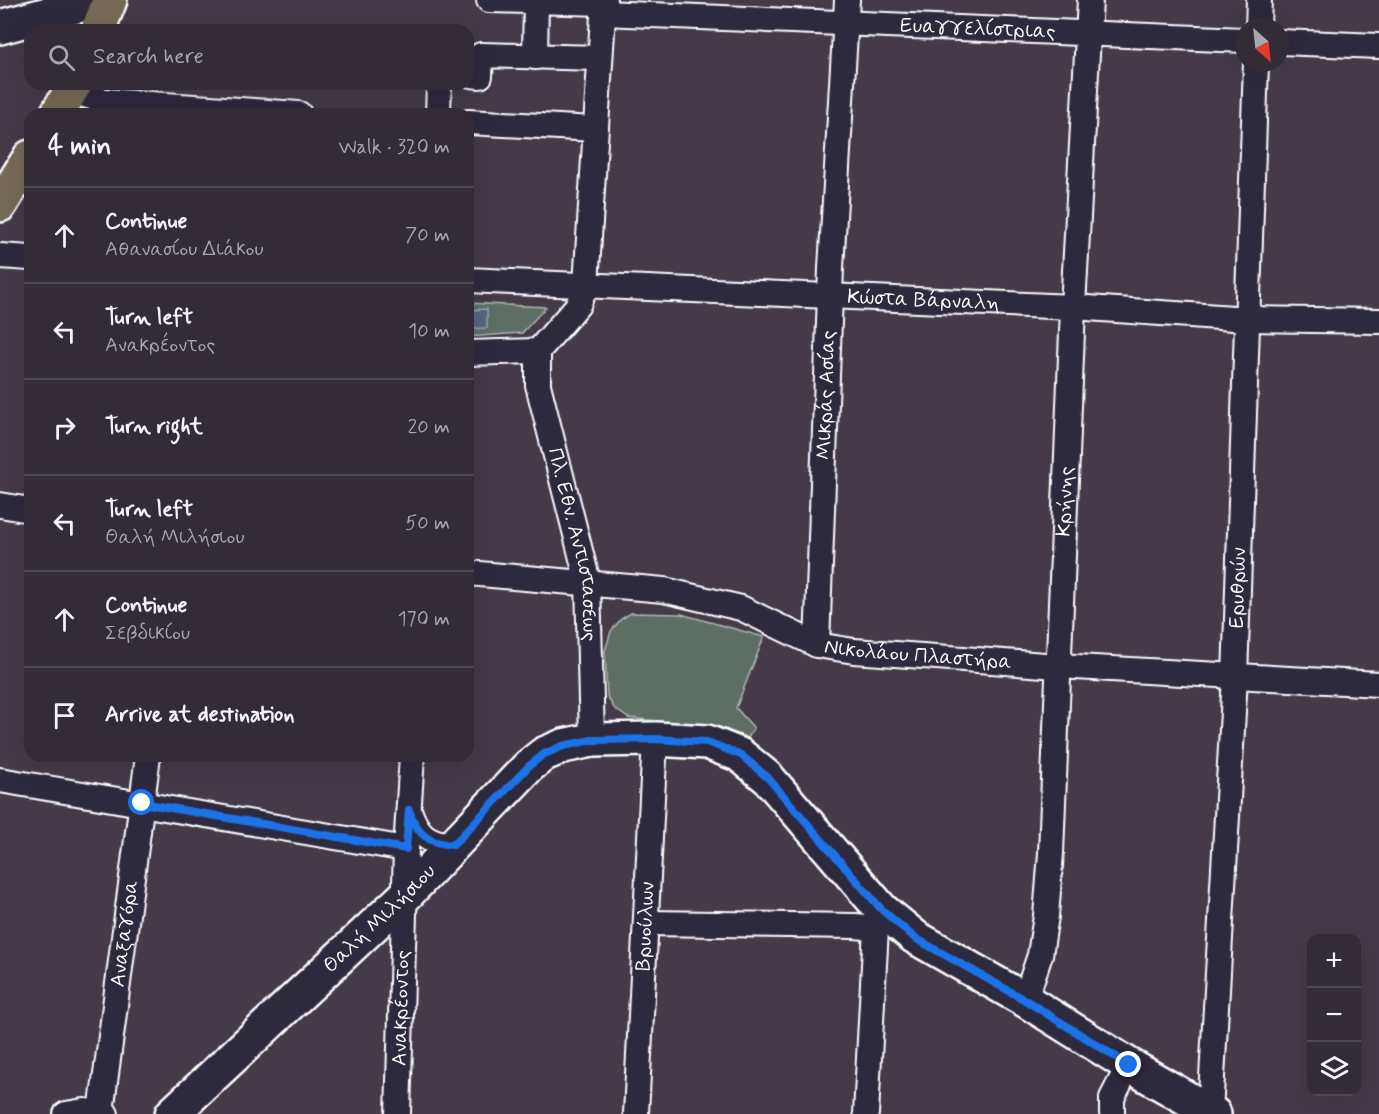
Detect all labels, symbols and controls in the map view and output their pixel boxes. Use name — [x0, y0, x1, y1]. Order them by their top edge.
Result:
street label: Ευαγγελίστριας — [899, 12, 1056, 46]
north arrow — [1235, 18, 1289, 72]
search box — [24, 24, 474, 90]
icon: search — [45, 41, 78, 74]
text: Search here — [93, 43, 204, 71]
text: 4 min — [48, 130, 111, 164]
text: Walk · 320 m — [338, 134, 450, 161]
text: Continue — [105, 208, 187, 236]
icon: ahead — [48, 219, 81, 252]
text: 70 m — [405, 222, 450, 249]
text: Αθανασίου Διάκου — [105, 236, 264, 263]
street label: Κώστα Βάρναλη — [847, 283, 1000, 318]
text: Turn left — [105, 304, 193, 332]
icon: left — [48, 315, 81, 348]
text: 10 m — [408, 318, 450, 345]
street label: Μικράς Ασίας — [810, 330, 843, 460]
text: Ανακρέοντος — [105, 332, 215, 359]
icon: right — [48, 411, 81, 444]
text: Turn right — [105, 413, 203, 441]
text: 20 m — [407, 414, 450, 441]
street label: Πλ. Εθν. Αντιστασεως — [541, 445, 603, 642]
street label: Κρήνης — [1050, 466, 1081, 537]
text: Turn left — [105, 496, 193, 524]
icon: left — [48, 507, 81, 540]
text: 50 m — [405, 510, 450, 537]
text: Θαλή Μιλήσιου — [105, 524, 245, 551]
street label: Ερυθρών — [1223, 547, 1253, 629]
text: Continue — [105, 592, 187, 620]
icon: ahead — [48, 603, 81, 636]
text: 170 m — [398, 606, 450, 633]
text: Σεβδικίου — [105, 620, 190, 647]
street label: Νικολάου Πλαστήρα — [822, 632, 1013, 677]
icon: arrive — [48, 699, 81, 732]
text: Arrive at destination — [105, 701, 295, 729]
route start — [128, 789, 154, 815]
street label: Θαλή Μιλήσιου — [317, 858, 442, 980]
street label: Αναξαγόρα — [104, 878, 145, 989]
street label: Βρυούλων — [629, 881, 662, 972]
map controls — [1307, 934, 1361, 1096]
button: + — [1307, 934, 1361, 988]
street label: Ανακρέοντος — [385, 950, 417, 1066]
button: − — [1307, 988, 1361, 1042]
button: layers — [1307, 1042, 1361, 1096]
route end — [1115, 1051, 1141, 1077]

